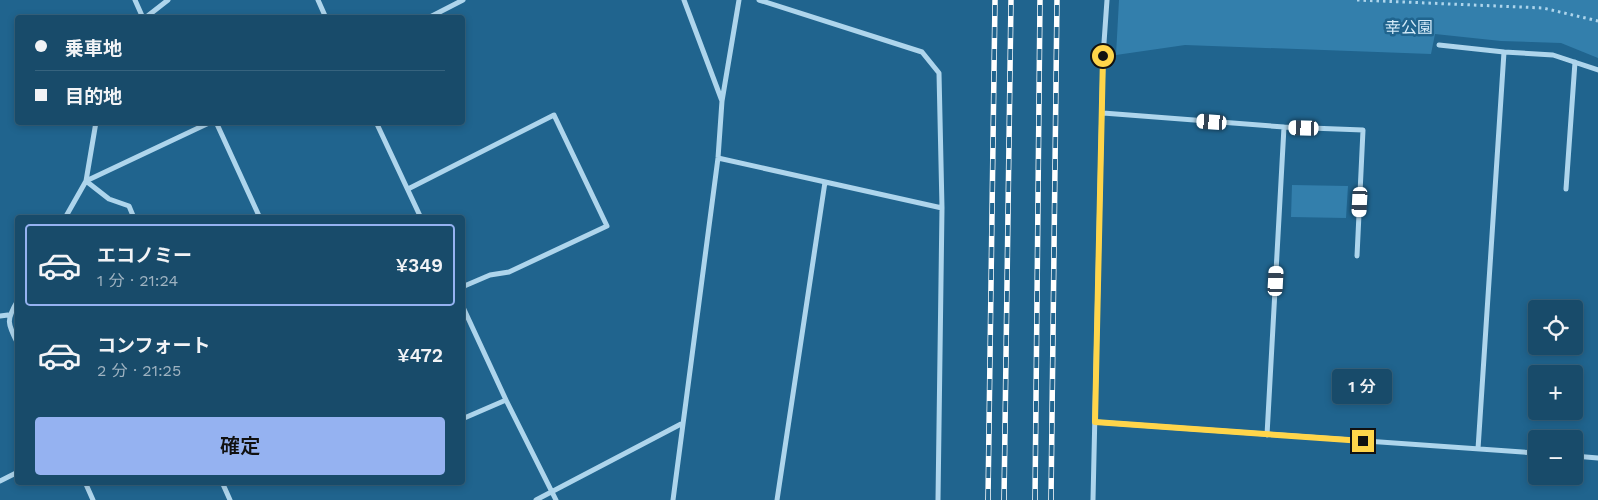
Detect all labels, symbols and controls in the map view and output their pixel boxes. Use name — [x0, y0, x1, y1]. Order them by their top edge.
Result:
park label: 幸公園 — [1385, 18, 1433, 37]
text: 乗車地 — [65, 37, 122, 60]
route start — [1092, 45, 1114, 67]
text: 目的地 — [65, 85, 122, 108]
car — [1196, 113, 1227, 131]
car — [1288, 120, 1319, 136]
car — [1351, 187, 1368, 217]
icon: car — [37, 243, 82, 288]
text: エコノミー — [97, 244, 192, 267]
text: ¥349 — [396, 254, 443, 277]
car — [1267, 266, 1284, 296]
text: 1 分 · 21:24 — [97, 271, 178, 290]
map controls — [1528, 300, 1583, 485]
button: locate — [1528, 300, 1583, 355]
icon: car — [37, 333, 82, 378]
text: コンフォート — [97, 334, 210, 357]
text: ¥472 — [397, 344, 443, 367]
text: 2 分 · 21:25 — [97, 361, 181, 380]
button: + — [1528, 365, 1583, 420]
callout: 1 分 — [1333, 368, 1393, 404]
text: 1 分 — [1348, 377, 1376, 396]
button: 確定 — [35, 417, 445, 475]
route end — [1352, 430, 1374, 452]
button: − — [1528, 430, 1583, 485]

